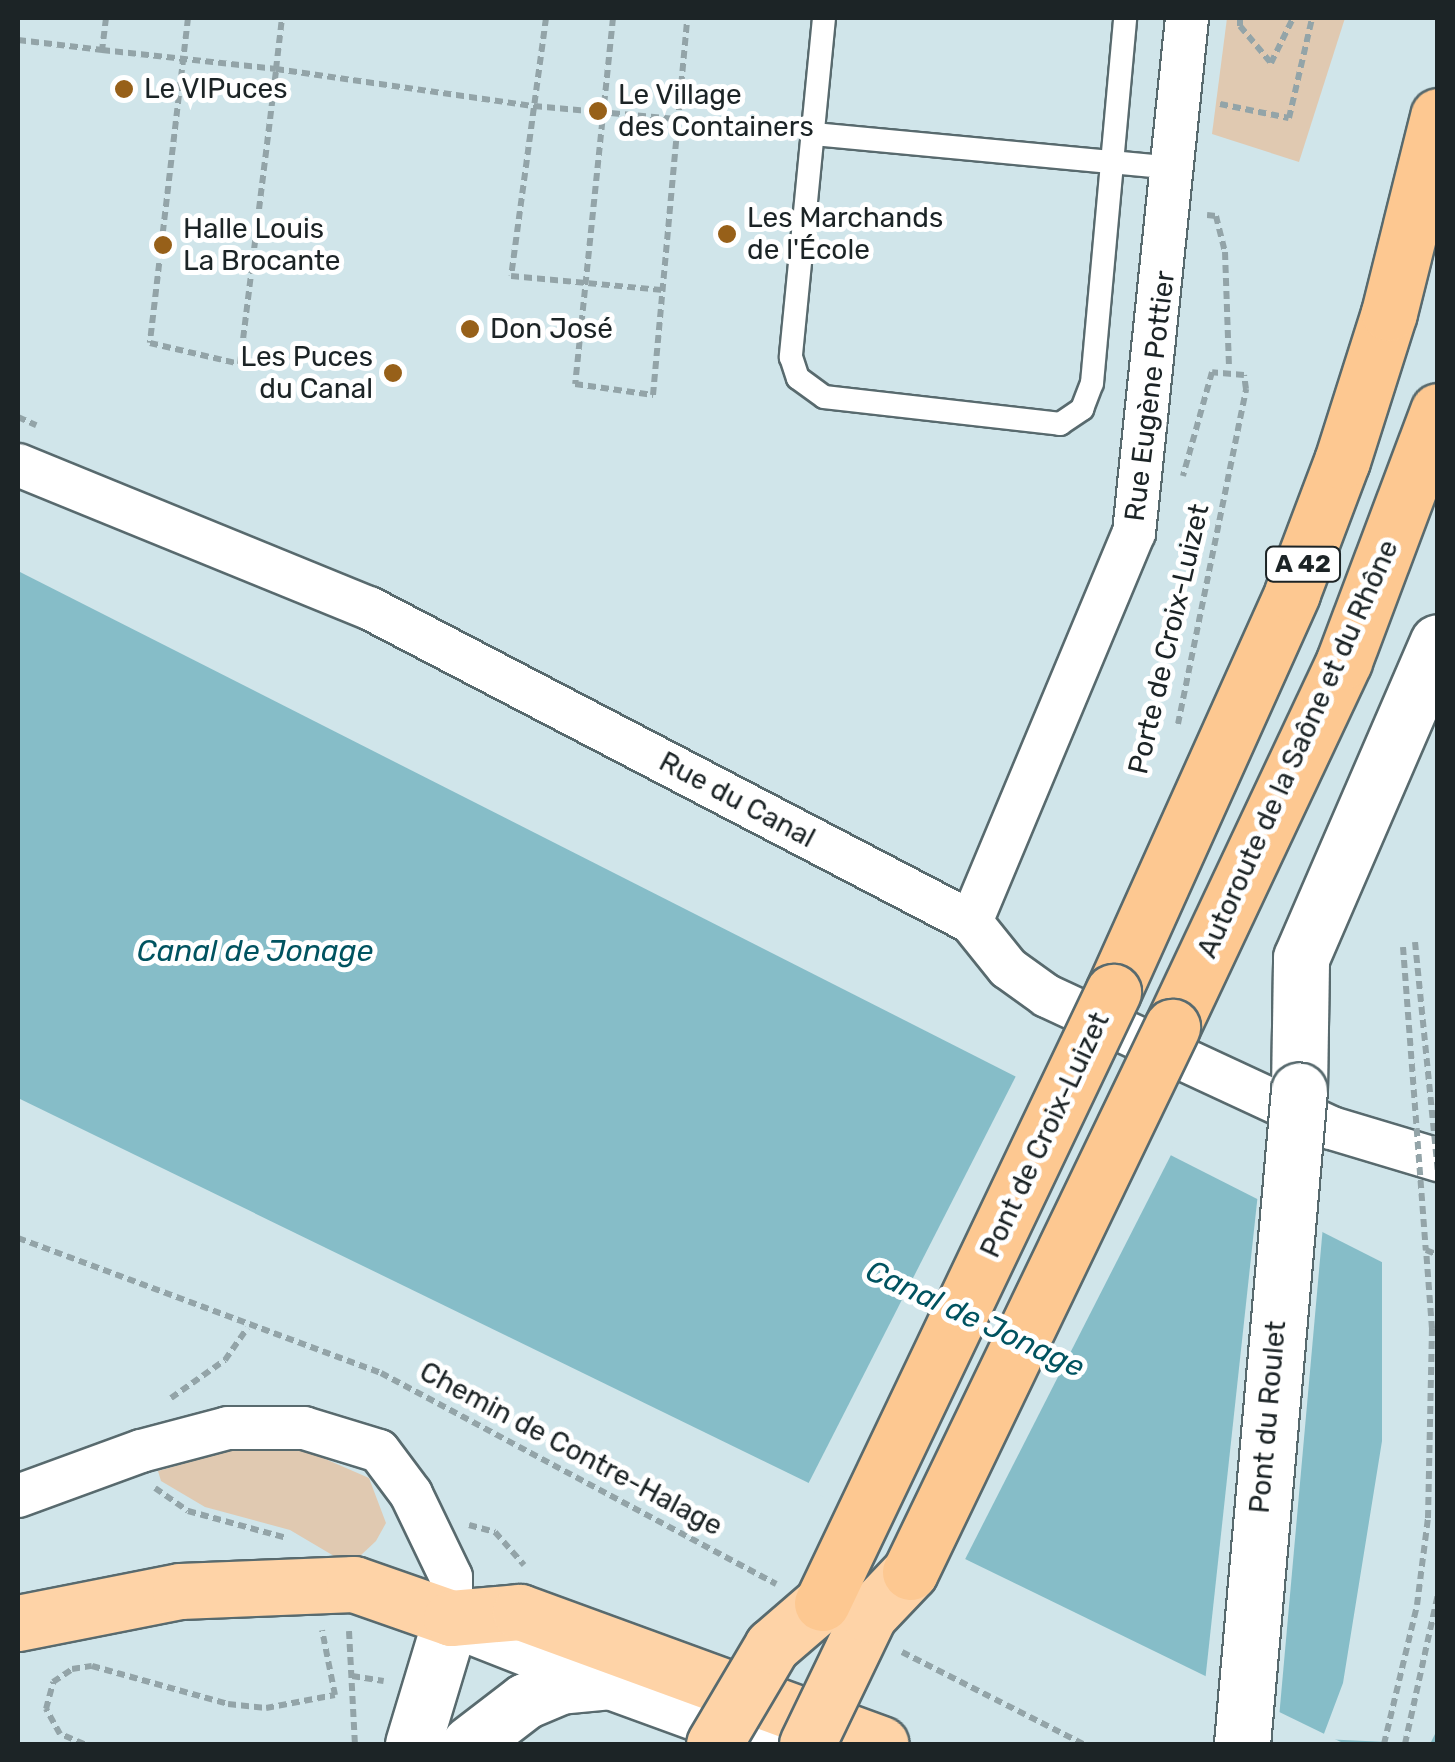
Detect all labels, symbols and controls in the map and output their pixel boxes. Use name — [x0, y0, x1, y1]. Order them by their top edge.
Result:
place label: Le VIPuces — [144, 72, 288, 106]
marker: Le VIPuces — [113, 78, 135, 100]
place label: Le Village des Containers — [618, 78, 814, 144]
marker: Le Village des Containers — [587, 100, 609, 122]
place label: Les Marchands de l'École — [747, 201, 943, 267]
place label: Halle Louis La Brocante — [183, 212, 341, 278]
marker: Les Marchands de l'École — [716, 223, 738, 245]
marker: Halle Louis La Brocante — [152, 234, 174, 256]
street label: Rue Eugène Pottier — [1118, 269, 1182, 523]
place label: Don José — [490, 312, 613, 346]
marker: Don José — [459, 318, 481, 340]
place label: Les Puces du Canal — [240, 340, 373, 406]
marker: Les Puces du Canal — [382, 362, 404, 384]
street label: Porte de Croix-Luizet — [1122, 501, 1216, 777]
street label: Autoroute de la Saône et du Rhône — [1190, 535, 1406, 963]
road number: A 42 — [1263, 544, 1343, 584]
street label: Rue du Canal — [653, 745, 821, 855]
water label: Canal de Jonage — [137, 933, 373, 969]
street label: Pont de Croix-Luizet — [973, 1007, 1117, 1263]
water label: Canal de Jonage — [860, 1253, 1090, 1385]
street label: Pont du Roulet — [1243, 1319, 1293, 1515]
street label: Chemin de Contre-Halage — [414, 1355, 728, 1543]

